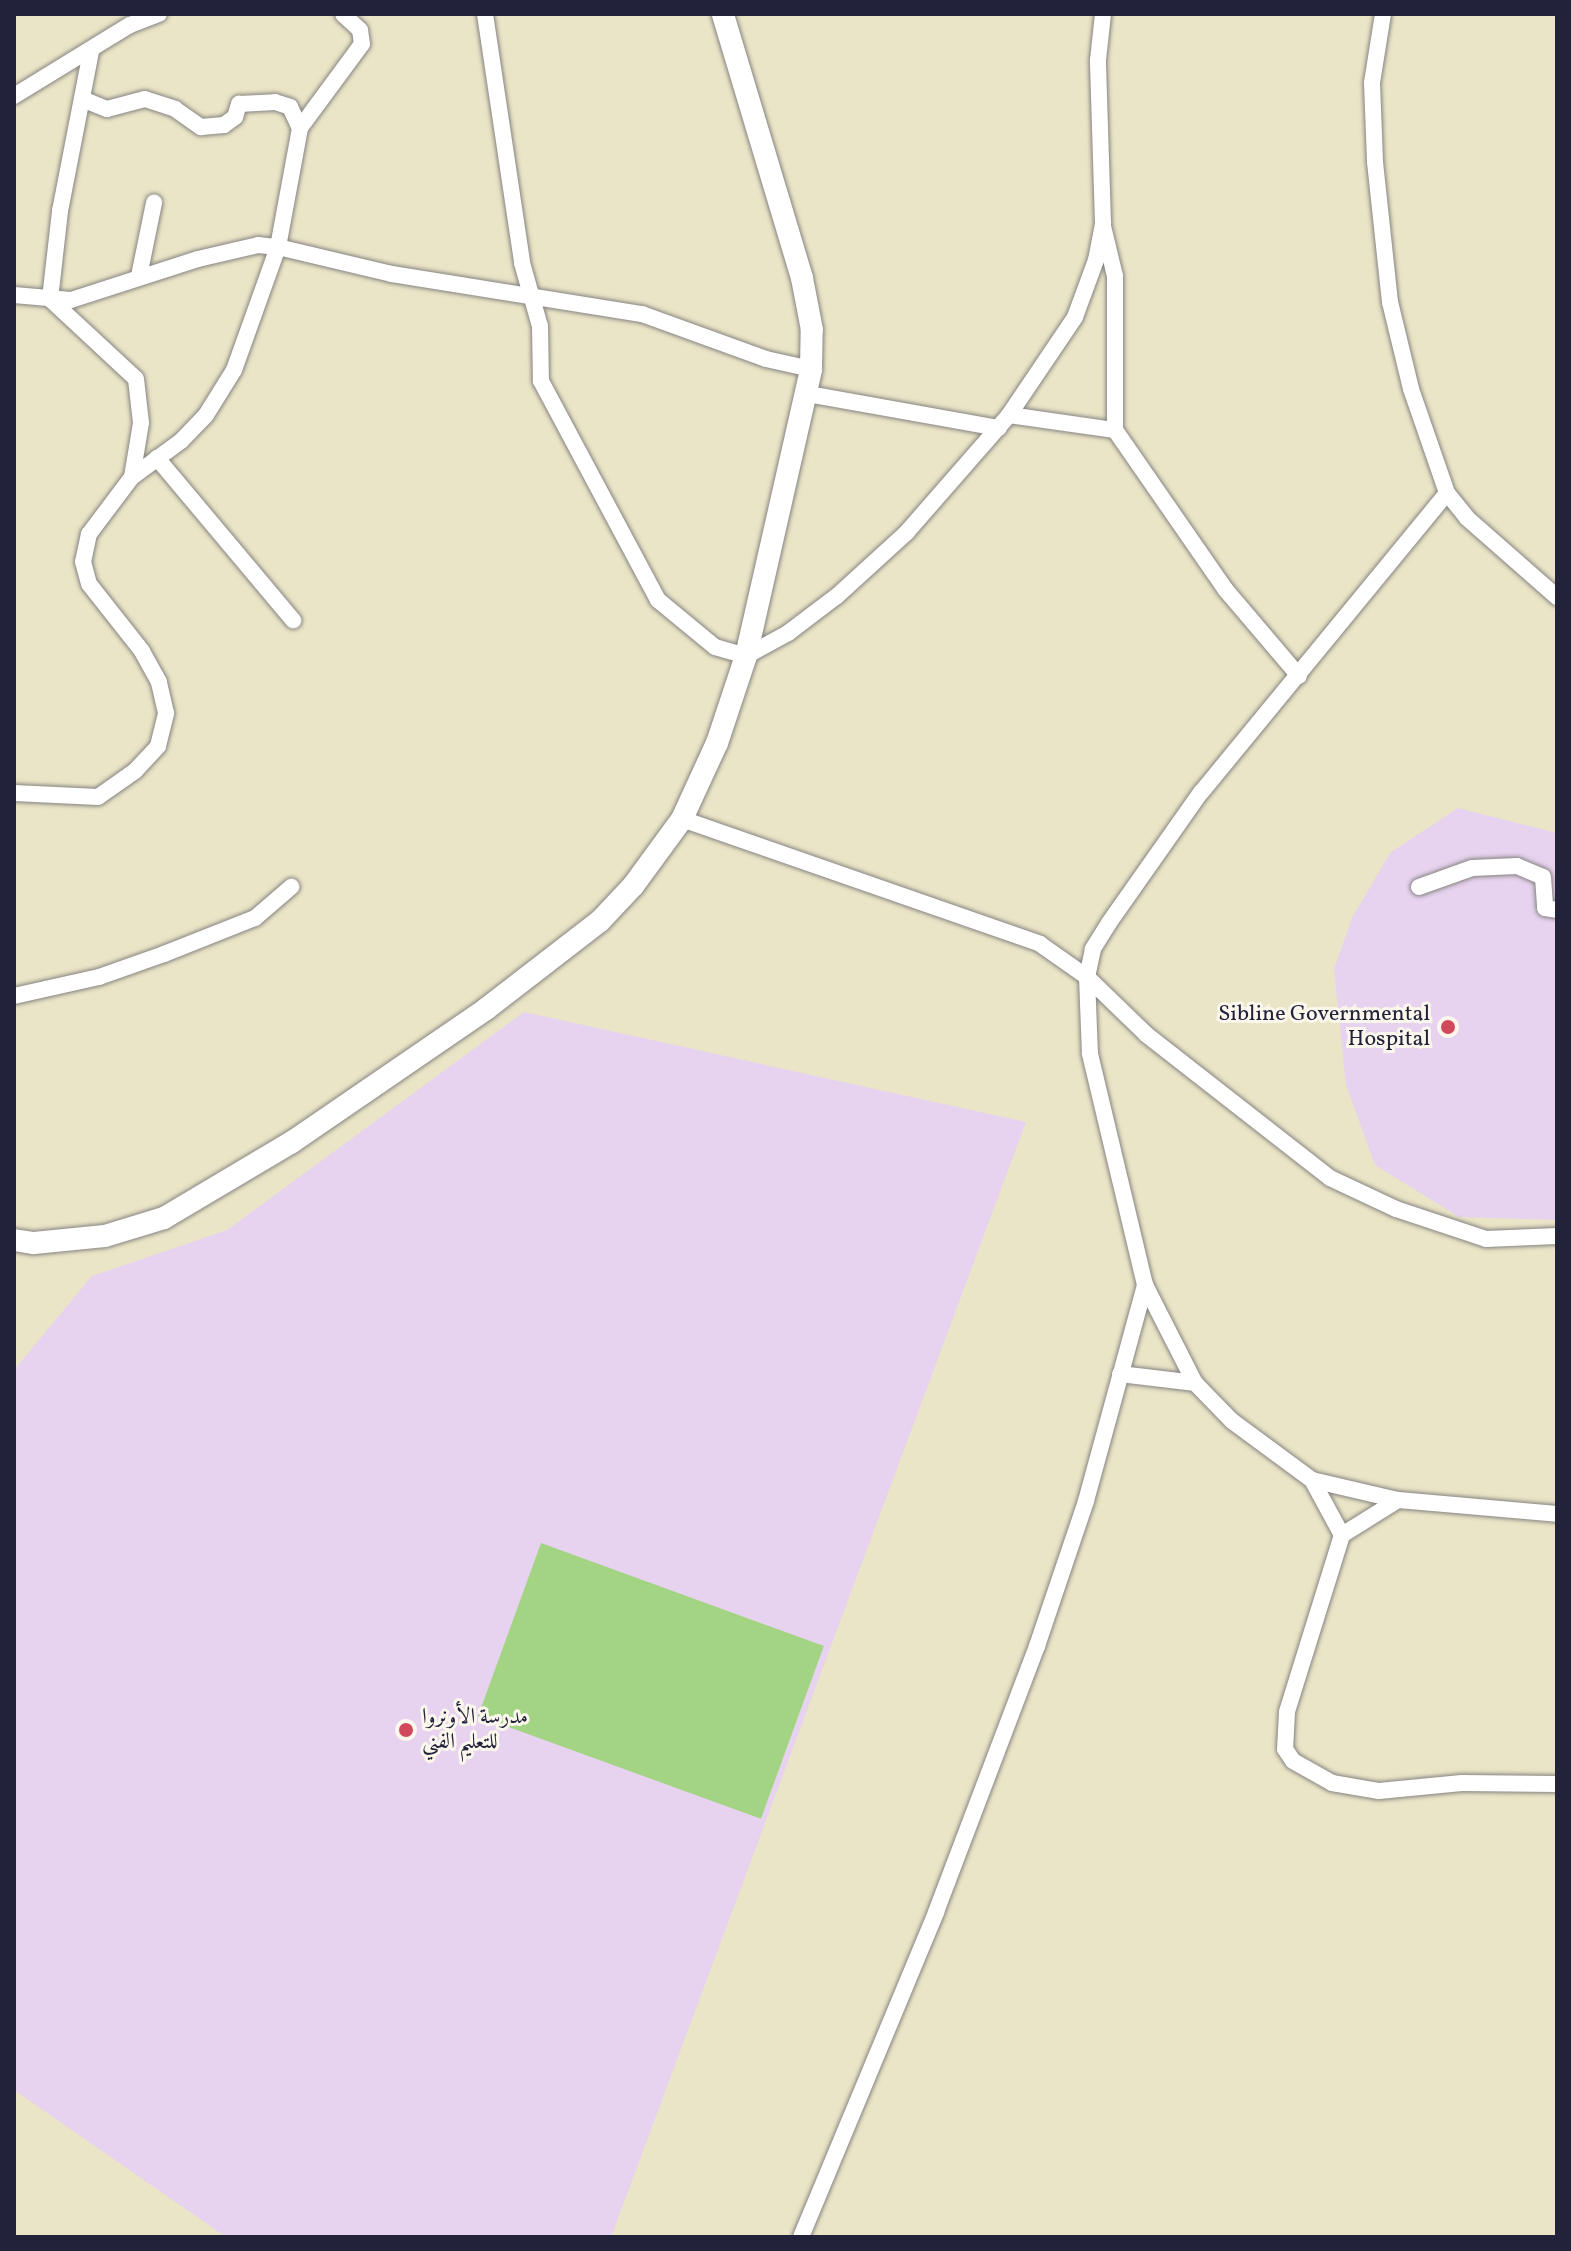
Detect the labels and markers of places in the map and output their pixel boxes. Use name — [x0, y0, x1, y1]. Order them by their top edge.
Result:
place label: Sibline Governmental Hospital — [1218, 1001, 1430, 1052]
marker: Sibline Governmental Hospital — [1437, 1016, 1459, 1038]
place label: مدرسة الأونروا للتعليم الفني — [422, 1704, 528, 1756]
marker: مدرسة الأونروا للتعليم الفني — [397, 1721, 415, 1739]

